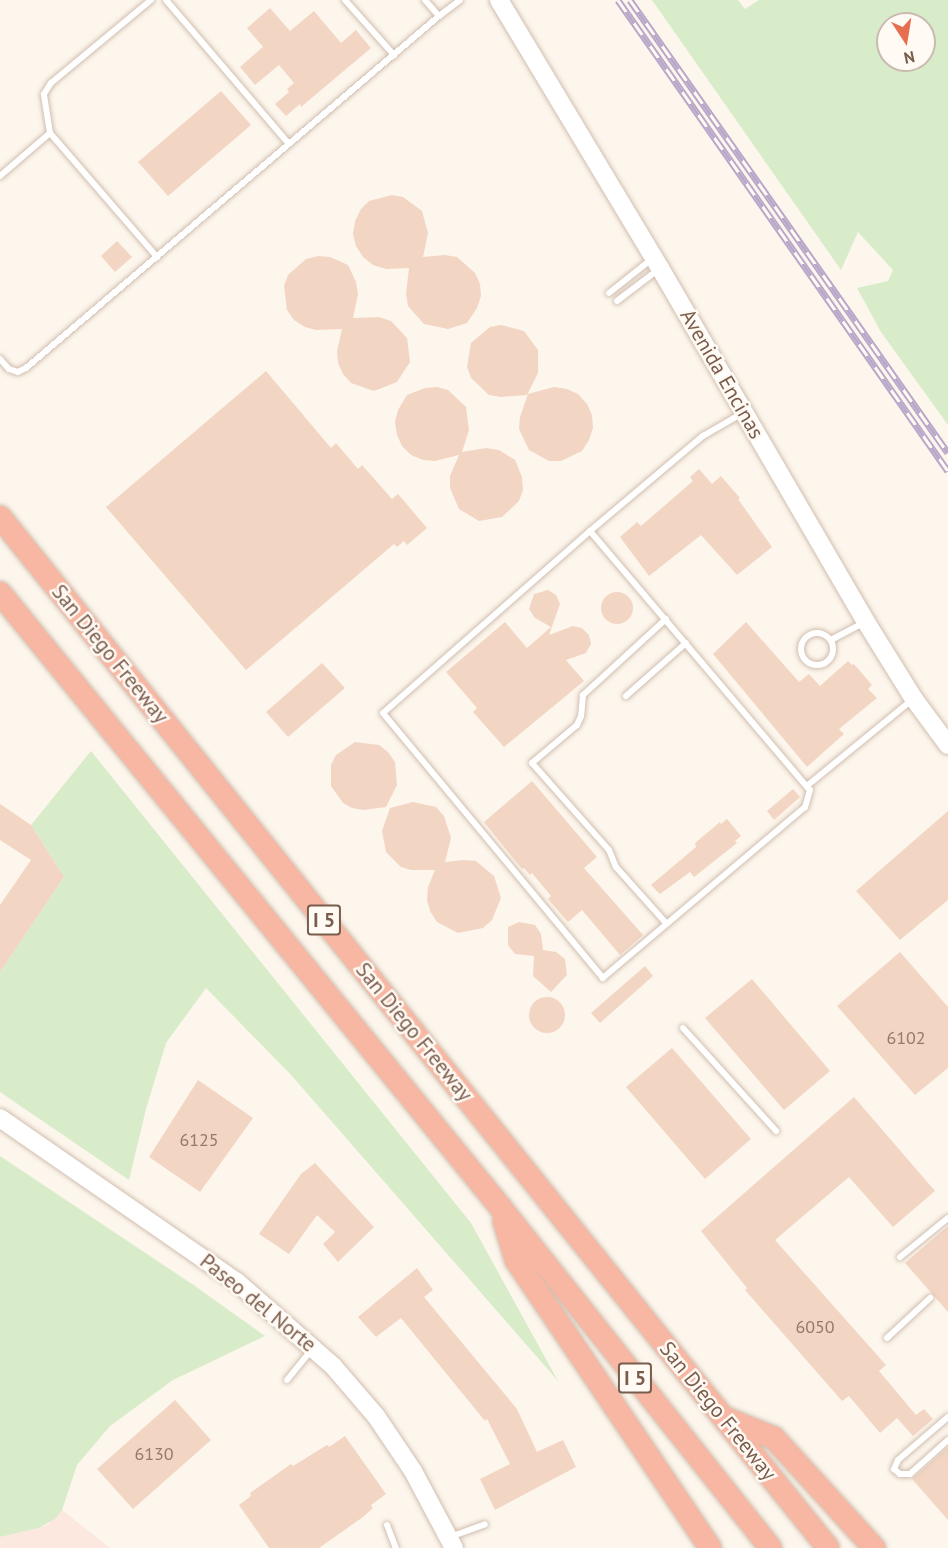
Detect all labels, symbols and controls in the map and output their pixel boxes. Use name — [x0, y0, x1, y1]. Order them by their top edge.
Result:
north arrow — [876, 12, 936, 72]
text: N — [902, 47, 917, 69]
street label: Avenida Encinas — [675, 305, 769, 443]
street label: San Diego Freeway — [46, 580, 174, 728]
road number: I 5 — [306, 903, 342, 937]
street label: San Diego Freeway — [350, 958, 478, 1106]
house number: 6102 — [886, 1027, 926, 1049]
house number: 6125 — [179, 1129, 219, 1151]
street label: Paseo del Norte — [195, 1249, 321, 1357]
house number: 6050 — [795, 1316, 835, 1338]
street label: San Diego Freeway — [654, 1337, 782, 1485]
road number: I 5 — [617, 1361, 653, 1395]
house number: 6130 — [134, 1443, 174, 1465]

